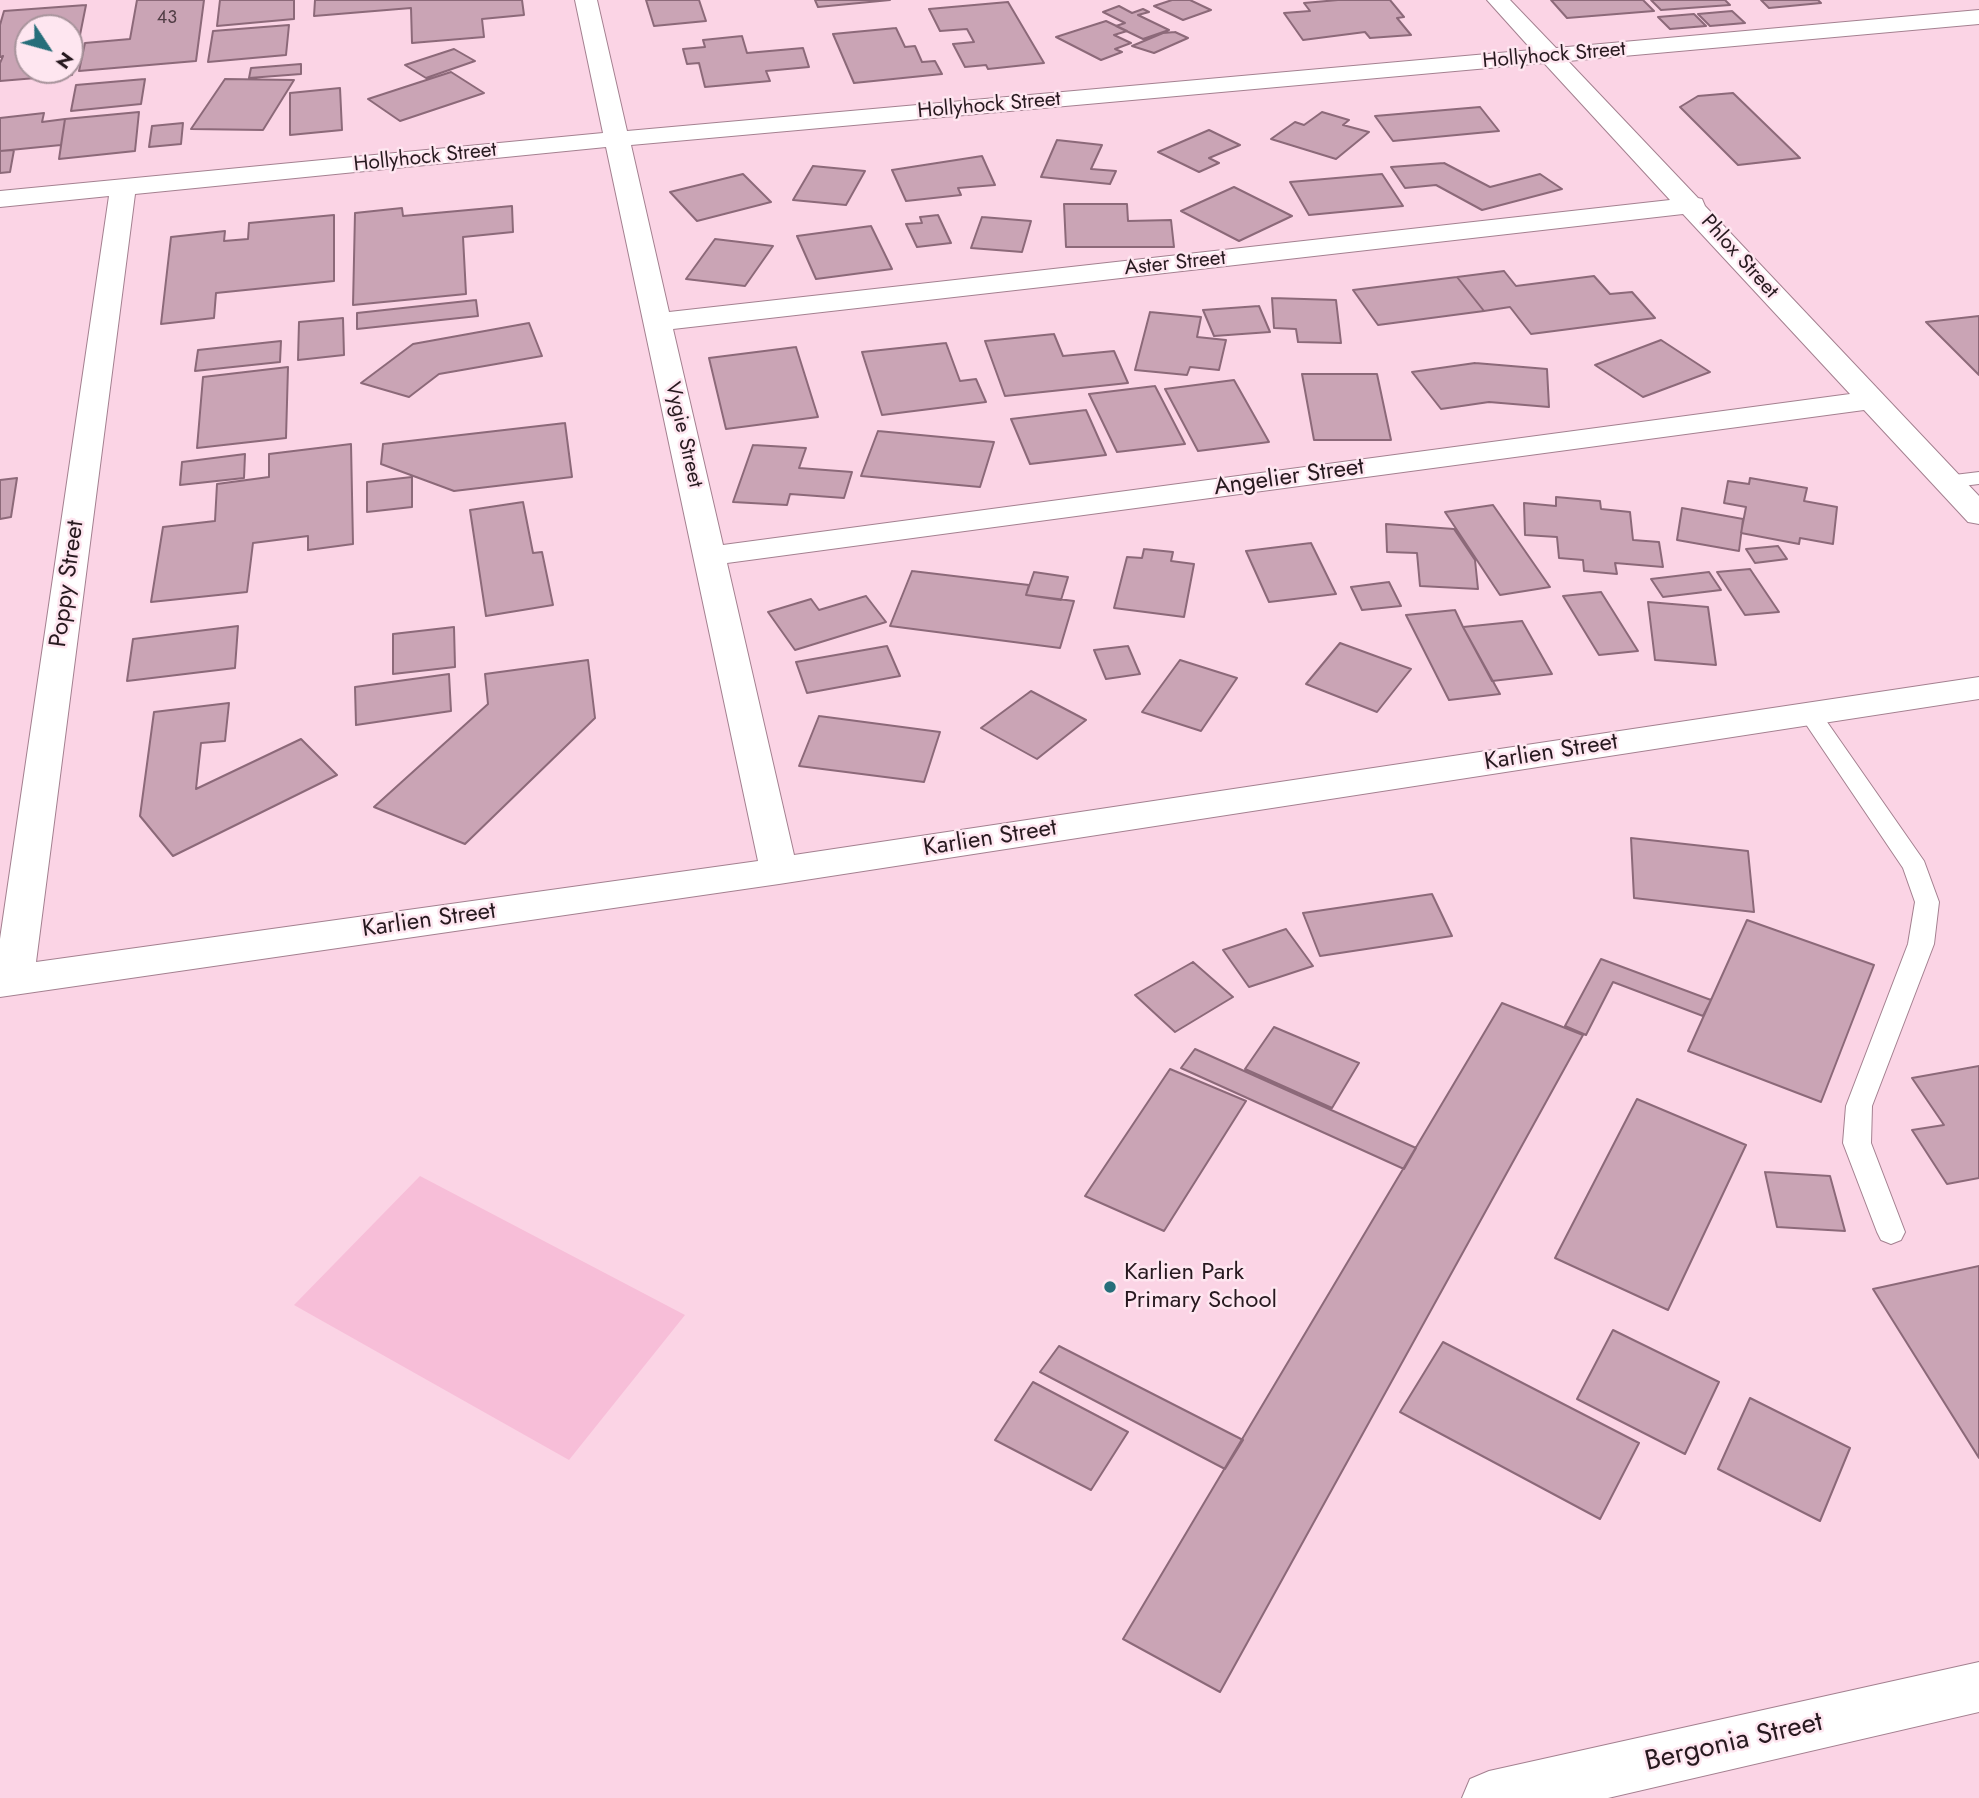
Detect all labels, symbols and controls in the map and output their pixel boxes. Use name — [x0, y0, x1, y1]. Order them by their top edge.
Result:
house number: 43 — [157, 8, 177, 30]
north arrow — [14, 14, 84, 84]
street label: Hollyhock Street — [1481, 37, 1627, 75]
text: N — [49, 46, 80, 75]
street label: Hollyhock Street — [916, 87, 1062, 125]
street label: Hollyhock Street — [352, 138, 498, 178]
street label: Phlox Street — [1695, 210, 1783, 304]
street label: Aster Street — [1123, 246, 1227, 282]
street label: Vygie Street — [659, 380, 707, 490]
street label: Angelier Street — [1212, 453, 1366, 503]
street label: Poppy Street — [45, 519, 91, 649]
street label: Karlien Street — [1482, 728, 1620, 778]
street label: Karlien Street — [921, 814, 1059, 864]
street label: Karlien Street — [360, 897, 498, 945]
place label: Karlien Park Primary School — [1124, 1259, 1277, 1315]
marker: Karlien Park Primary School — [1102, 1279, 1118, 1295]
street label: Bergonia Street — [1642, 1706, 1826, 1780]

